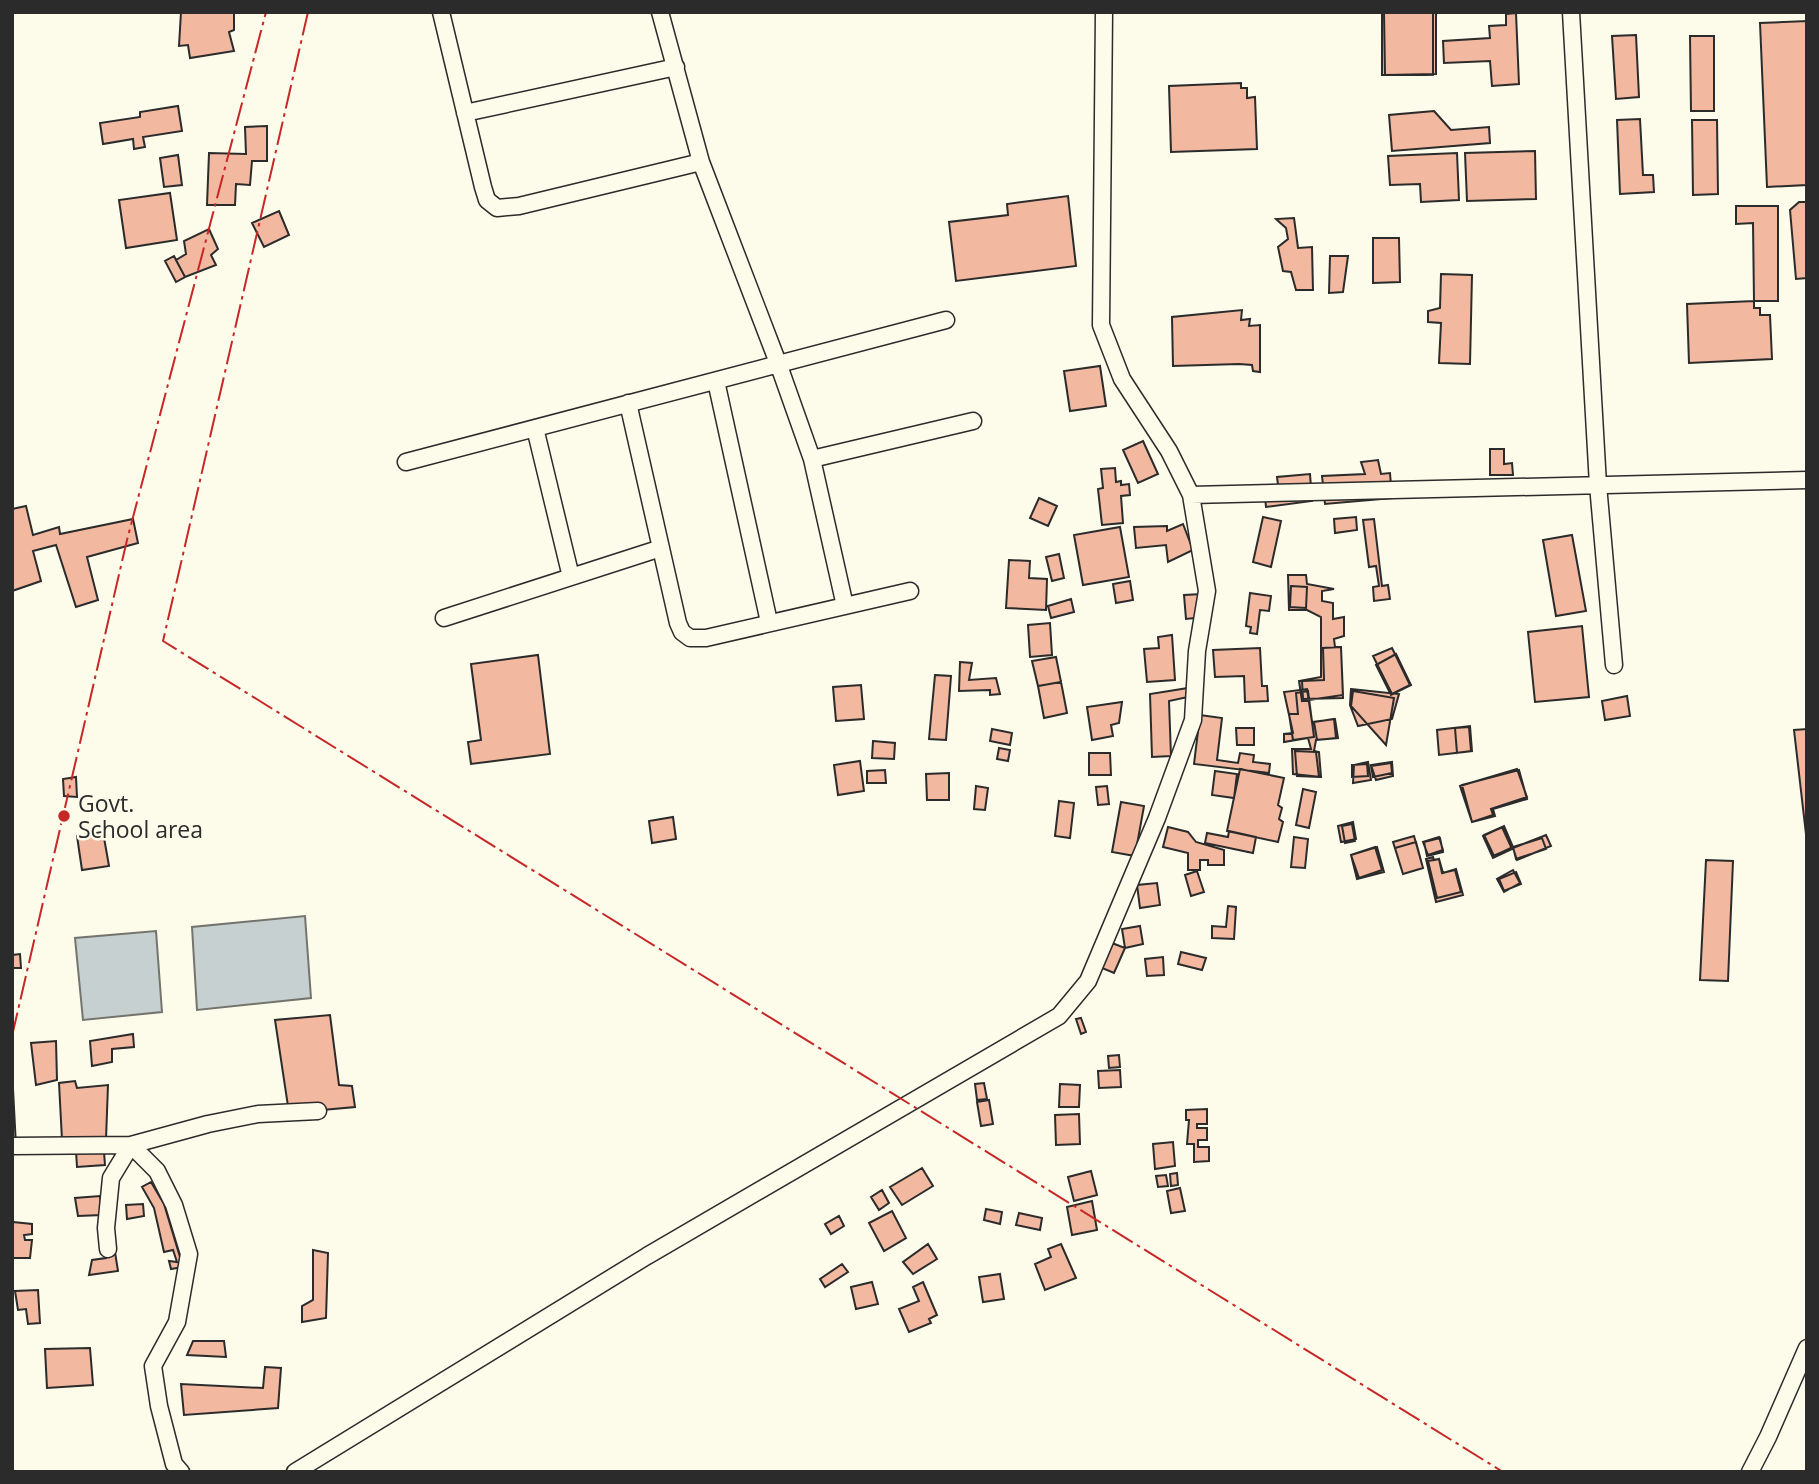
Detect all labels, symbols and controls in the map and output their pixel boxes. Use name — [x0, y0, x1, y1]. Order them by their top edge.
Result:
place label: Govt. School area — [78, 787, 203, 845]
marker: Govt. School area — [56, 808, 72, 824]

